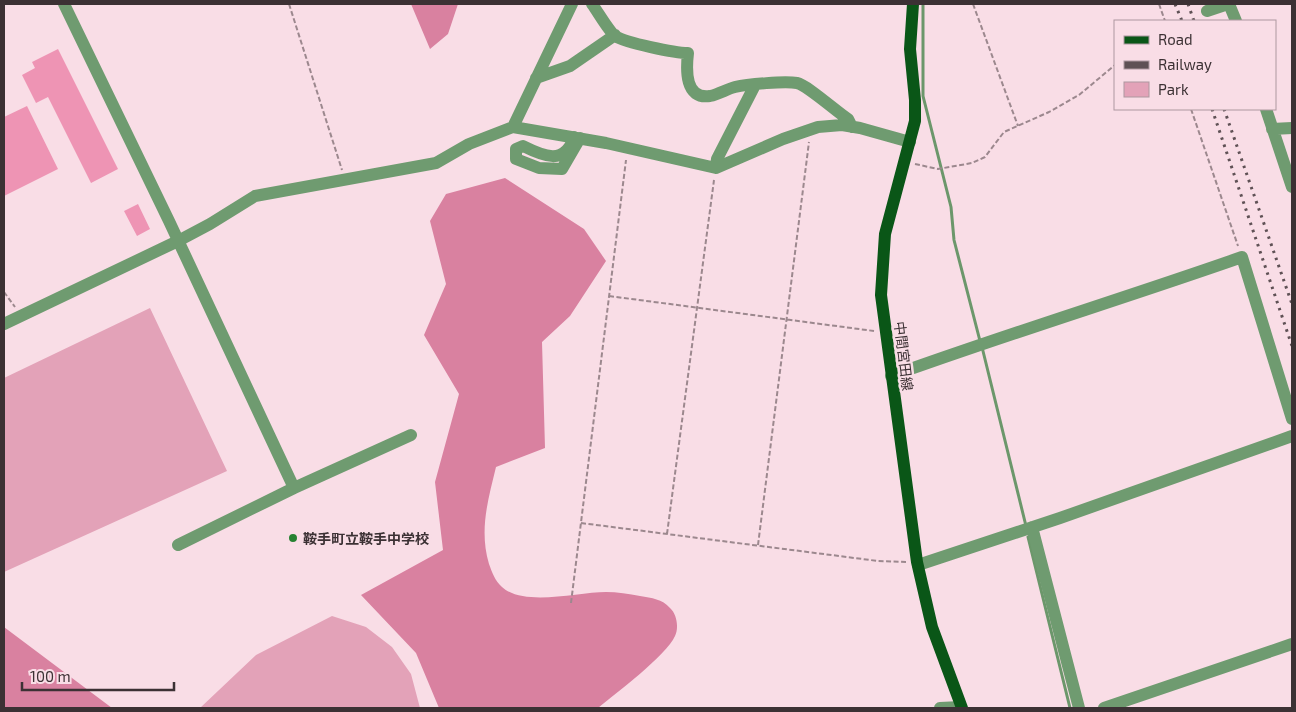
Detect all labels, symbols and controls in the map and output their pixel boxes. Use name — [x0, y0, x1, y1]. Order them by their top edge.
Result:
legend — [1114, 20, 1276, 110]
text: Road — [1158, 30, 1193, 48]
text: Railway — [1158, 55, 1212, 73]
text: Park — [1158, 80, 1189, 98]
street label: 中間宮田線 — [891, 320, 917, 392]
place label: 鞍手町立鞍手中学校 — [303, 530, 429, 547]
marker: 鞍手町立鞍手中学校 — [287, 532, 299, 544]
scale bar — [22, 660, 175, 692]
text: 100 m — [30, 667, 71, 685]

